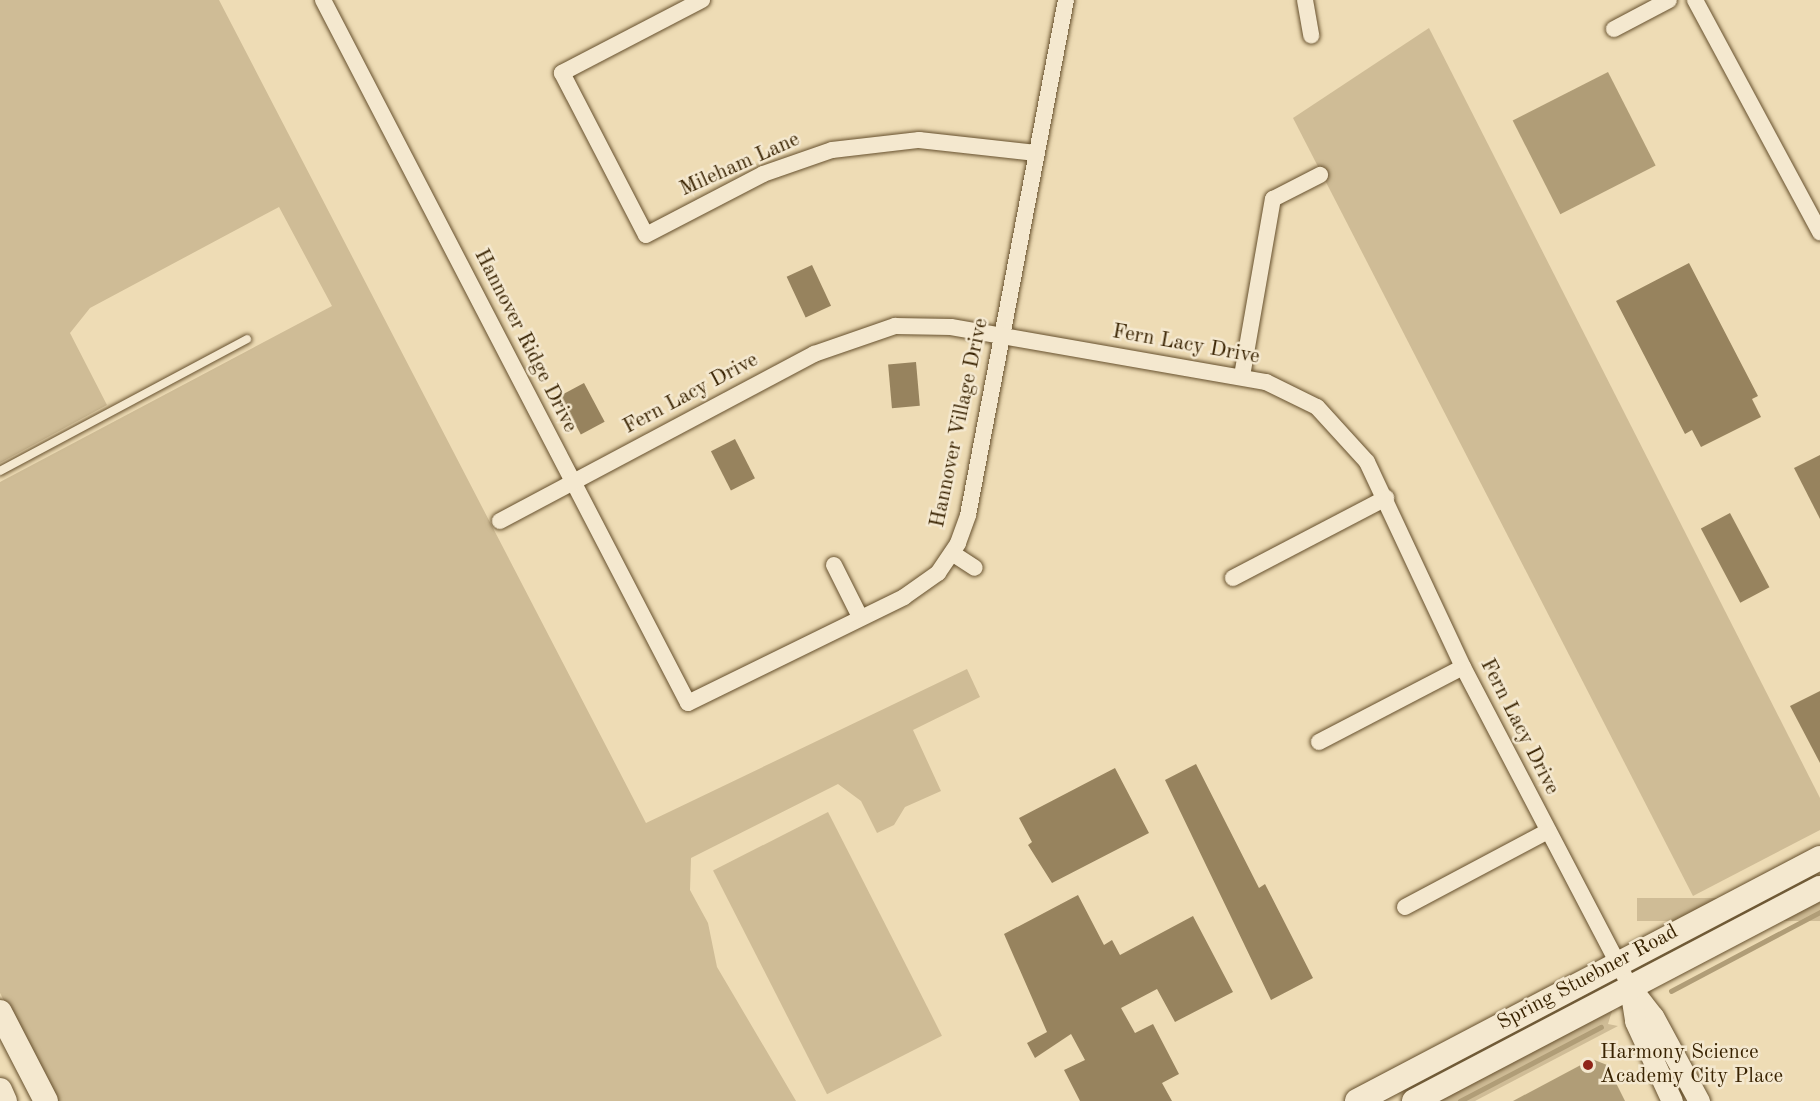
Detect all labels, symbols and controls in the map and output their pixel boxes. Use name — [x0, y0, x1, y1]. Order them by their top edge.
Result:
street label: Mileham Lane — [676, 127, 804, 203]
street label: Hannover Ridge Drive — [468, 245, 582, 437]
street label: Hannover Village Drive — [925, 316, 995, 530]
street label: Fern Lacy Drive — [1110, 320, 1262, 370]
street label: Fern Lacy Drive — [619, 348, 763, 440]
street label: Fern Lacy Drive — [1474, 655, 1564, 799]
street label: Spring Stuebner Road — [1493, 920, 1683, 1036]
place label: Harmony Science Academy City Place — [1600, 1040, 1783, 1090]
marker: Harmony Science Academy City Place — [1581, 1058, 1595, 1072]

